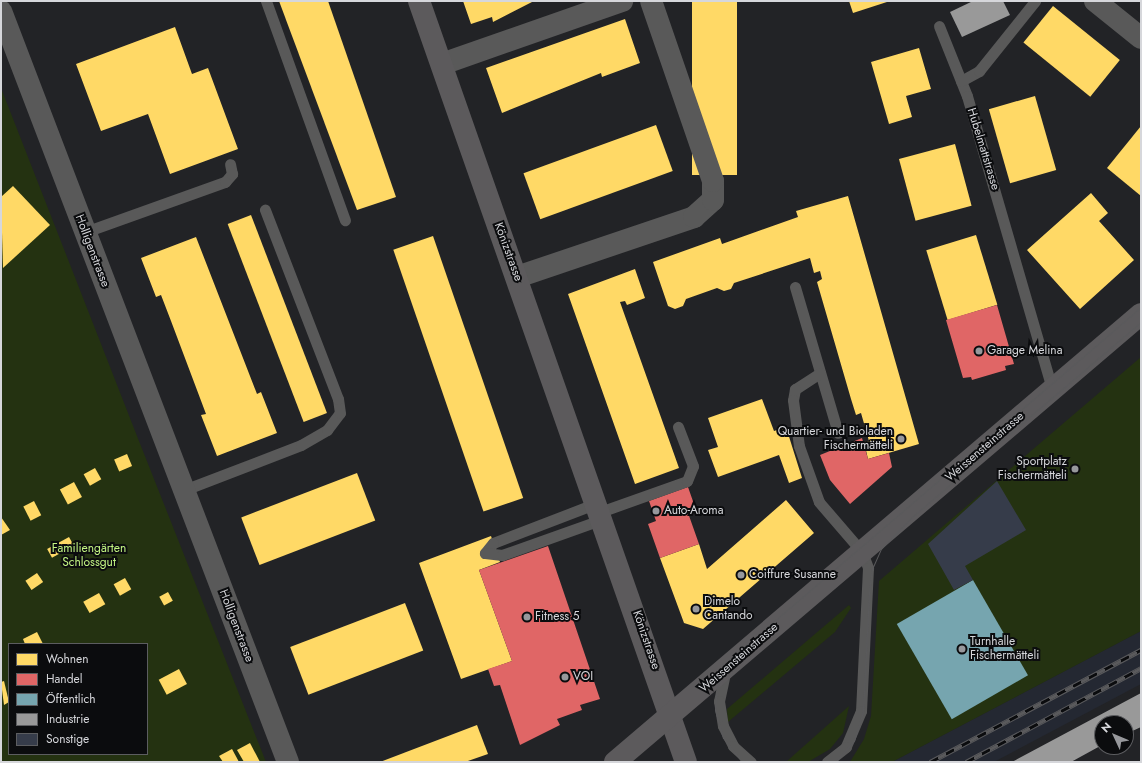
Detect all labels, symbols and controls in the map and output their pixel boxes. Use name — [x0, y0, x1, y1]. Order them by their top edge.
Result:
street label: Hubelmattstrasse — [964, 106, 1002, 192]
street label: Holligenstrasse — [72, 213, 112, 289]
street label: Könizstrasse — [491, 221, 525, 283]
place label: Garage Melina — [987, 344, 1062, 358]
marker: Garage Melina — [974, 346, 984, 356]
street label: Weissensteinstrasse — [943, 409, 1027, 485]
place label: Quartier- und Bioladen Fischermätteli — [778, 425, 893, 453]
marker: Quartier- und Bioladen Fischermätteli — [896, 434, 906, 444]
place label: Sportplatz Fischermätteli — [998, 455, 1067, 483]
marker: Sportplatz Fischermätteli — [1070, 464, 1080, 474]
place label: Auto-Aroma — [664, 504, 723, 518]
marker: Auto-Aroma — [651, 506, 661, 516]
park label: Familiengärten Schlossgut — [52, 542, 126, 570]
place label: Coiffure Susanne — [749, 568, 836, 582]
marker: Coiffure Susanne — [736, 570, 746, 580]
street label: Holligenstrasse — [216, 588, 256, 664]
place label: Dimelo Cantando — [704, 595, 753, 623]
marker: Dimelo Cantando — [691, 604, 701, 614]
street label: Könizstrasse — [629, 609, 663, 671]
place label: Fitness 5 — [535, 610, 580, 624]
marker: Fitness 5 — [522, 612, 532, 622]
street label: Weissensteinstrasse — [697, 620, 781, 696]
place label: Turnhalle Fischermätteli — [970, 635, 1039, 663]
legend — [8, 643, 148, 755]
marker: Turnhalle Fischermätteli — [957, 644, 967, 654]
text: Wohnen — [46, 650, 89, 668]
text: Handel — [46, 670, 82, 688]
place label: VOI — [573, 670, 593, 684]
marker: VOI — [560, 672, 570, 682]
text: Öffentlich — [46, 690, 96, 708]
text: Industrie — [46, 710, 90, 728]
north arrow — [1094, 715, 1134, 755]
text: N — [1097, 719, 1115, 736]
text: Sonstige — [46, 730, 89, 748]

